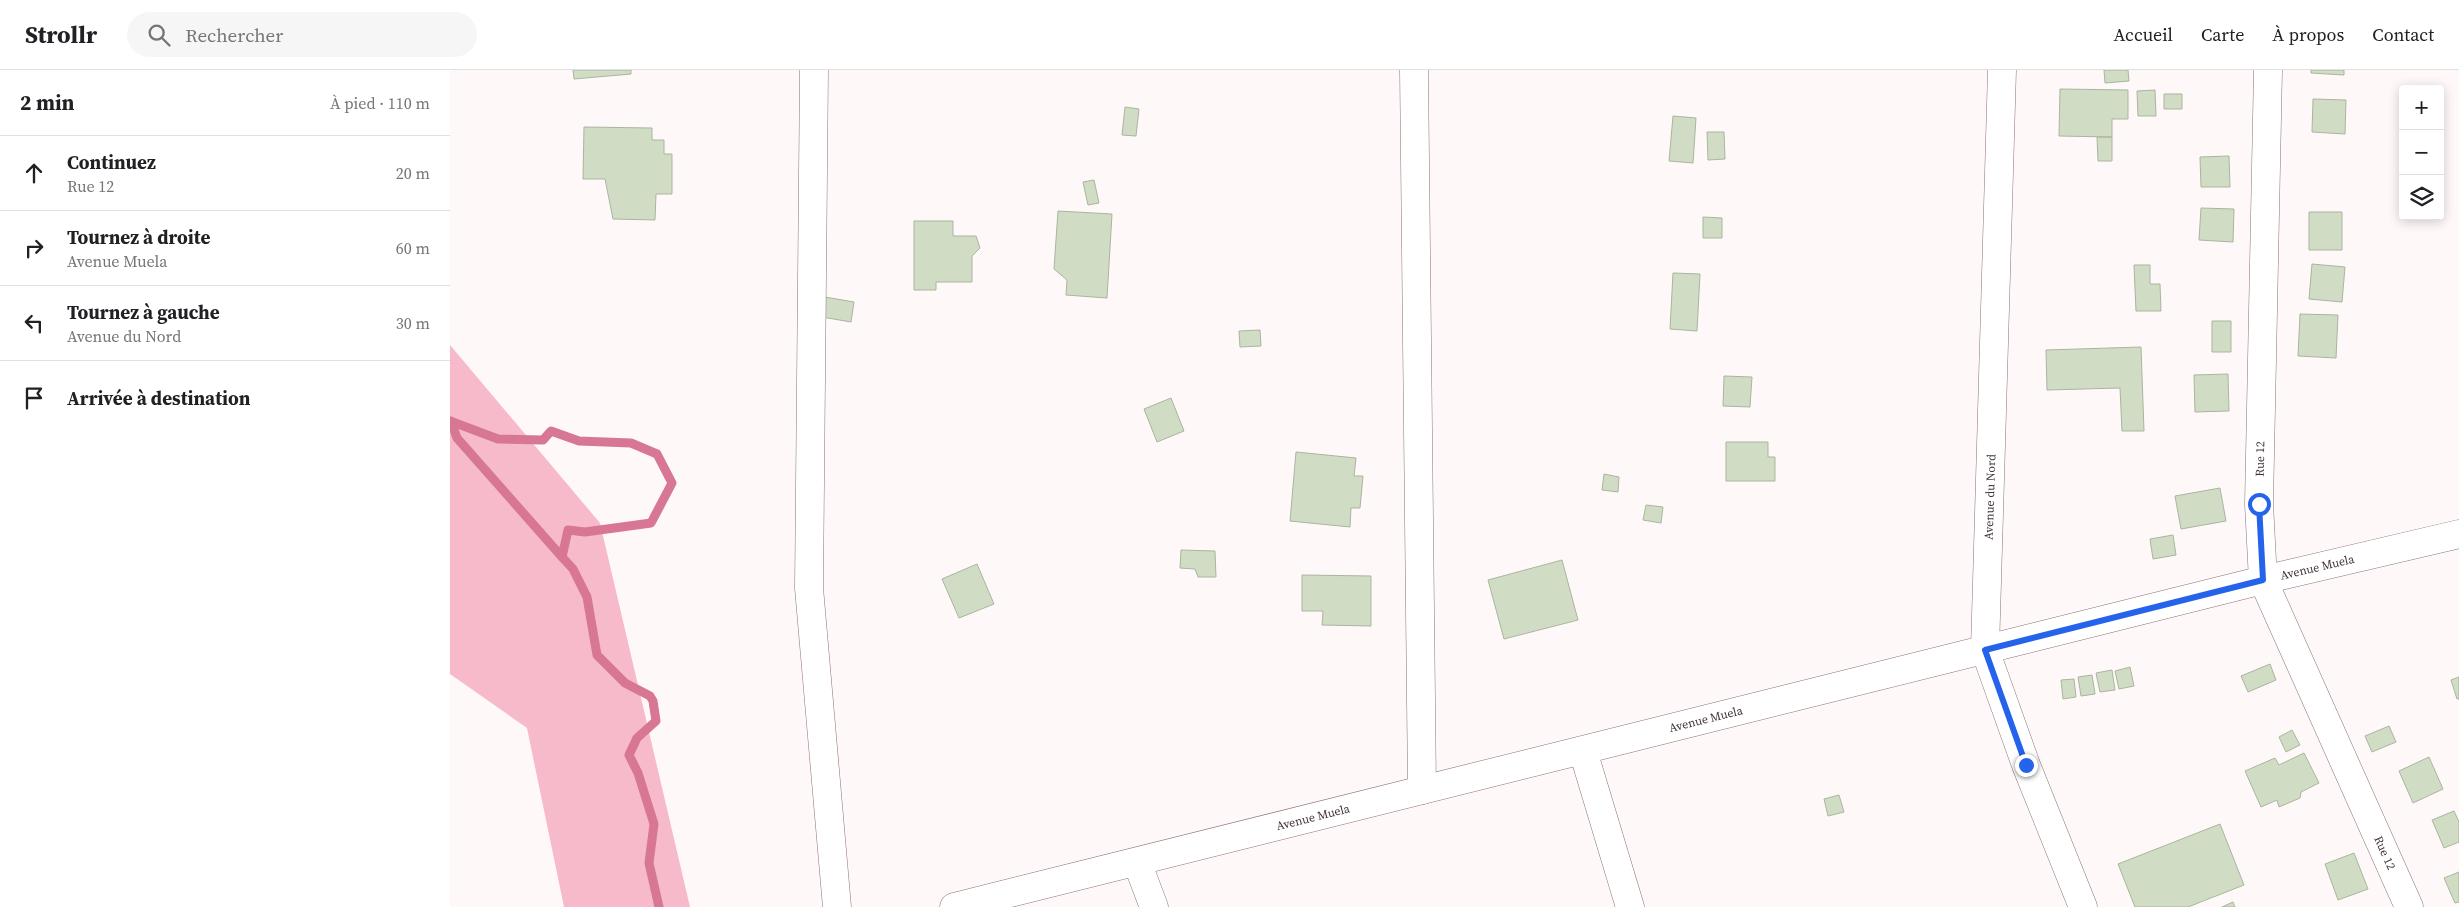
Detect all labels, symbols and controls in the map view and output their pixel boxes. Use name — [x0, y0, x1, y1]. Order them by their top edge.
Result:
search box — [127, 12, 477, 57]
text: Strollr — [25, 18, 97, 51]
icon: search — [145, 21, 173, 49]
text: Rechercher — [185, 22, 283, 48]
text: Accueil — [2114, 22, 2173, 47]
text: Carte — [2201, 22, 2244, 47]
text: À propos — [2272, 22, 2344, 47]
text: Contact — [2372, 22, 2434, 47]
map controls — [2399, 85, 2444, 220]
button: + — [2399, 85, 2444, 130]
text: 2 min — [20, 88, 75, 117]
text: À pied · 110 m — [330, 92, 430, 114]
button: − — [2399, 130, 2444, 175]
text: Continuez — [67, 149, 156, 175]
icon: ahead — [20, 159, 48, 187]
text: 20 m — [396, 162, 430, 184]
text: Rue 12 — [67, 175, 114, 197]
button: layers — [2399, 175, 2444, 220]
text: Tournez à droite — [67, 224, 210, 250]
icon: right — [20, 234, 48, 262]
text: 60 m — [396, 237, 430, 259]
text: Avenue Muela — [67, 250, 167, 272]
text: Tournez à gauche — [67, 299, 220, 325]
icon: left — [20, 309, 48, 337]
text: 30 m — [396, 312, 430, 334]
text: Avenue du Nord — [67, 325, 181, 347]
icon: arrive — [20, 384, 48, 412]
text: Arrivée à destination — [67, 385, 250, 411]
street label: Rue 12 — [2252, 441, 2268, 477]
street label: Avenue du Nord — [1981, 454, 1999, 540]
route start — [2248, 493, 2271, 516]
street label: Avenue Muela — [2279, 551, 2357, 584]
street label: Avenue Muela — [1667, 702, 1745, 736]
route end — [2015, 754, 2038, 777]
street label: Avenue Muela — [1275, 800, 1352, 834]
street label: Rue 12 — [2370, 833, 2399, 872]

